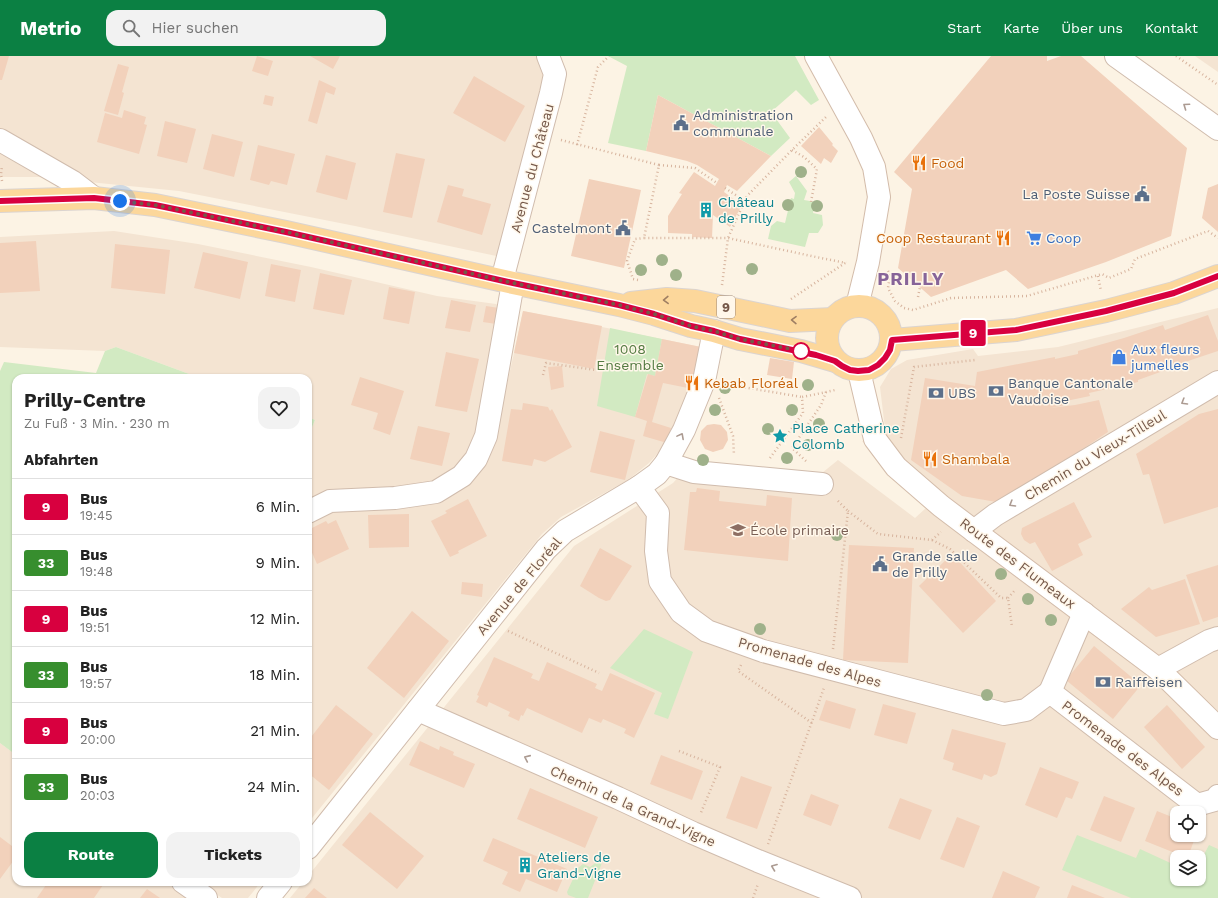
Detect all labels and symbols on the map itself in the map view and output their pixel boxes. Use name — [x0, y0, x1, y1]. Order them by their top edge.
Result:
street label: Avenue du Château — [507, 102, 557, 234]
one-way arrow — [1184, 104, 1191, 111]
place label: Administration communale — [693, 107, 793, 139]
public building icon: Administration communale — [672, 114, 690, 132]
restaurant icon: Food — [910, 154, 928, 172]
place label: Food — [931, 155, 964, 171]
public building icon: La Poste Suisse — [1133, 185, 1151, 203]
place label: La Poste Suisse — [1022, 186, 1130, 202]
your location — [110, 191, 130, 211]
place label: Château de Prilly — [718, 194, 774, 226]
building icon: Château de Prilly — [697, 201, 715, 219]
public building icon: Castelmont — [614, 219, 632, 237]
place label: Castelmont — [532, 220, 611, 236]
restaurant icon: Coop Restaurant — [994, 229, 1012, 247]
supermarket icon: Coop — [1025, 229, 1043, 247]
place label: Coop Restaurant — [876, 230, 991, 246]
place label: Coop — [1046, 230, 1081, 246]
district label: PRILLY — [877, 268, 945, 289]
one-way arrow — [663, 295, 669, 304]
road number: 9 — [717, 296, 735, 318]
one-way arrow — [791, 316, 797, 324]
line badge: 9 — [960, 320, 986, 346]
park label: 1008 Ensemble — [596, 341, 664, 373]
place label: Aux fleurs jumelles — [1129, 341, 1200, 373]
unlabelled marker — [792, 342, 810, 360]
shop icon: Aux fleurs jumelles — [1110, 348, 1128, 366]
restaurant icon: Kebab Floréal — [683, 374, 701, 392]
place label: Kebab Floréal — [704, 375, 799, 391]
place label: Banque Cantonale Vaudoise — [1008, 375, 1133, 407]
bank icon: Banque Cantonale Vaudoise — [987, 382, 1005, 400]
bank icon: UBS — [927, 384, 945, 402]
place label: UBS — [948, 385, 976, 401]
one-way arrow — [1181, 398, 1188, 405]
street label: Chemin du Vieux-Tilleul — [1021, 406, 1169, 504]
place label: Place Catherine Colomb — [792, 420, 899, 452]
place icon: Place Catherine Colomb — [771, 427, 789, 445]
one-way arrow — [676, 433, 683, 440]
restaurant icon: Shambala — [921, 450, 939, 468]
place label: Shambala — [942, 451, 1010, 467]
one-way arrow — [1009, 500, 1016, 507]
street label: Route des Flumeaux — [957, 514, 1079, 612]
school or university icon: École primaire — [729, 521, 747, 539]
place label: École primaire — [750, 522, 849, 538]
street label: Avenue de Floréal — [473, 533, 565, 638]
place label: Grande salle de Prilly — [892, 548, 978, 580]
public building icon: Grande salle de Prilly — [871, 555, 889, 573]
street label: Promenade des Alpes — [737, 634, 883, 690]
bank icon: Raiffeisen — [1094, 673, 1112, 691]
place label: Raiffeisen — [1115, 674, 1183, 690]
street label: Promenade des Alpes — [1059, 697, 1187, 799]
one-way arrow — [523, 755, 531, 763]
street label: Chemin de la Grand-Vigne — [548, 762, 718, 850]
place label: Ateliers de Grand-Vigne — [537, 849, 621, 881]
building icon: Ateliers de Grand-Vigne — [516, 856, 534, 874]
one-way arrow — [770, 864, 777, 872]

